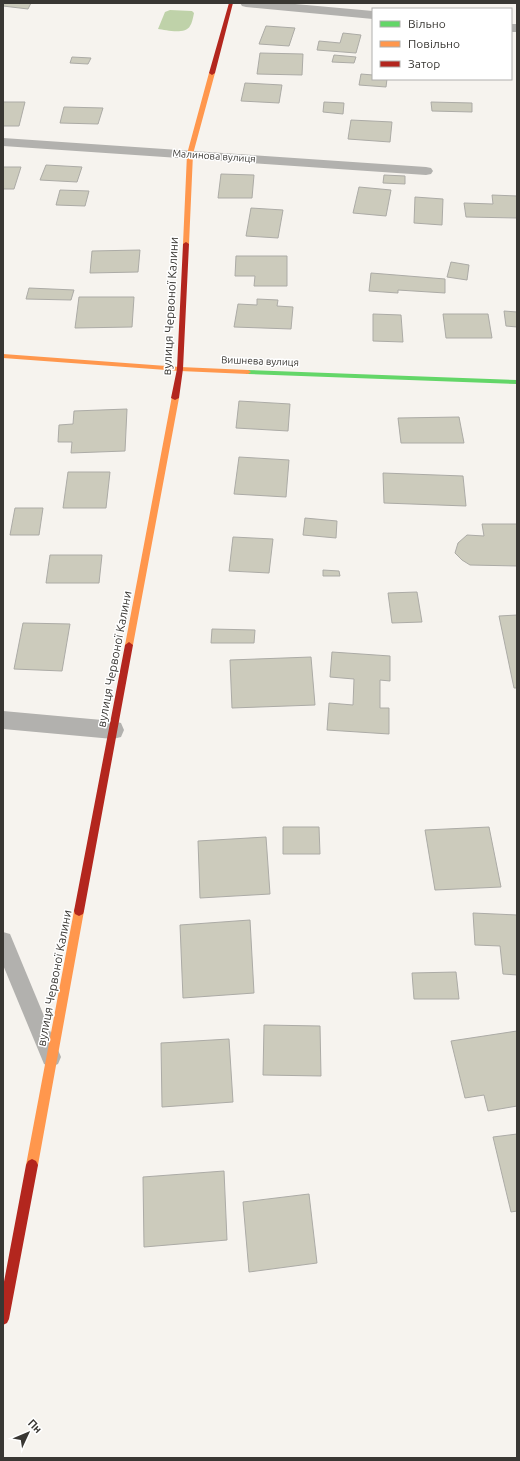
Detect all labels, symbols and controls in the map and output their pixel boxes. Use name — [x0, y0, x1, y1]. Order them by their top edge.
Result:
legend — [372, 8, 512, 80]
text: Вільно — [408, 17, 446, 30]
text: Повільно — [408, 37, 460, 50]
text: Затор — [408, 57, 440, 70]
street label: Малинова вулиця — [172, 148, 256, 164]
street label: вулиця Червоної Калини — [160, 236, 180, 376]
street label: Вишнева вулиця — [221, 354, 299, 368]
street label: вулиця Червоної Калини — [94, 590, 134, 728]
street label: вулиця Червоної Калини — [34, 909, 74, 1047]
north arrow — [8, 1413, 48, 1453]
text: Пн — [26, 1417, 45, 1435]

